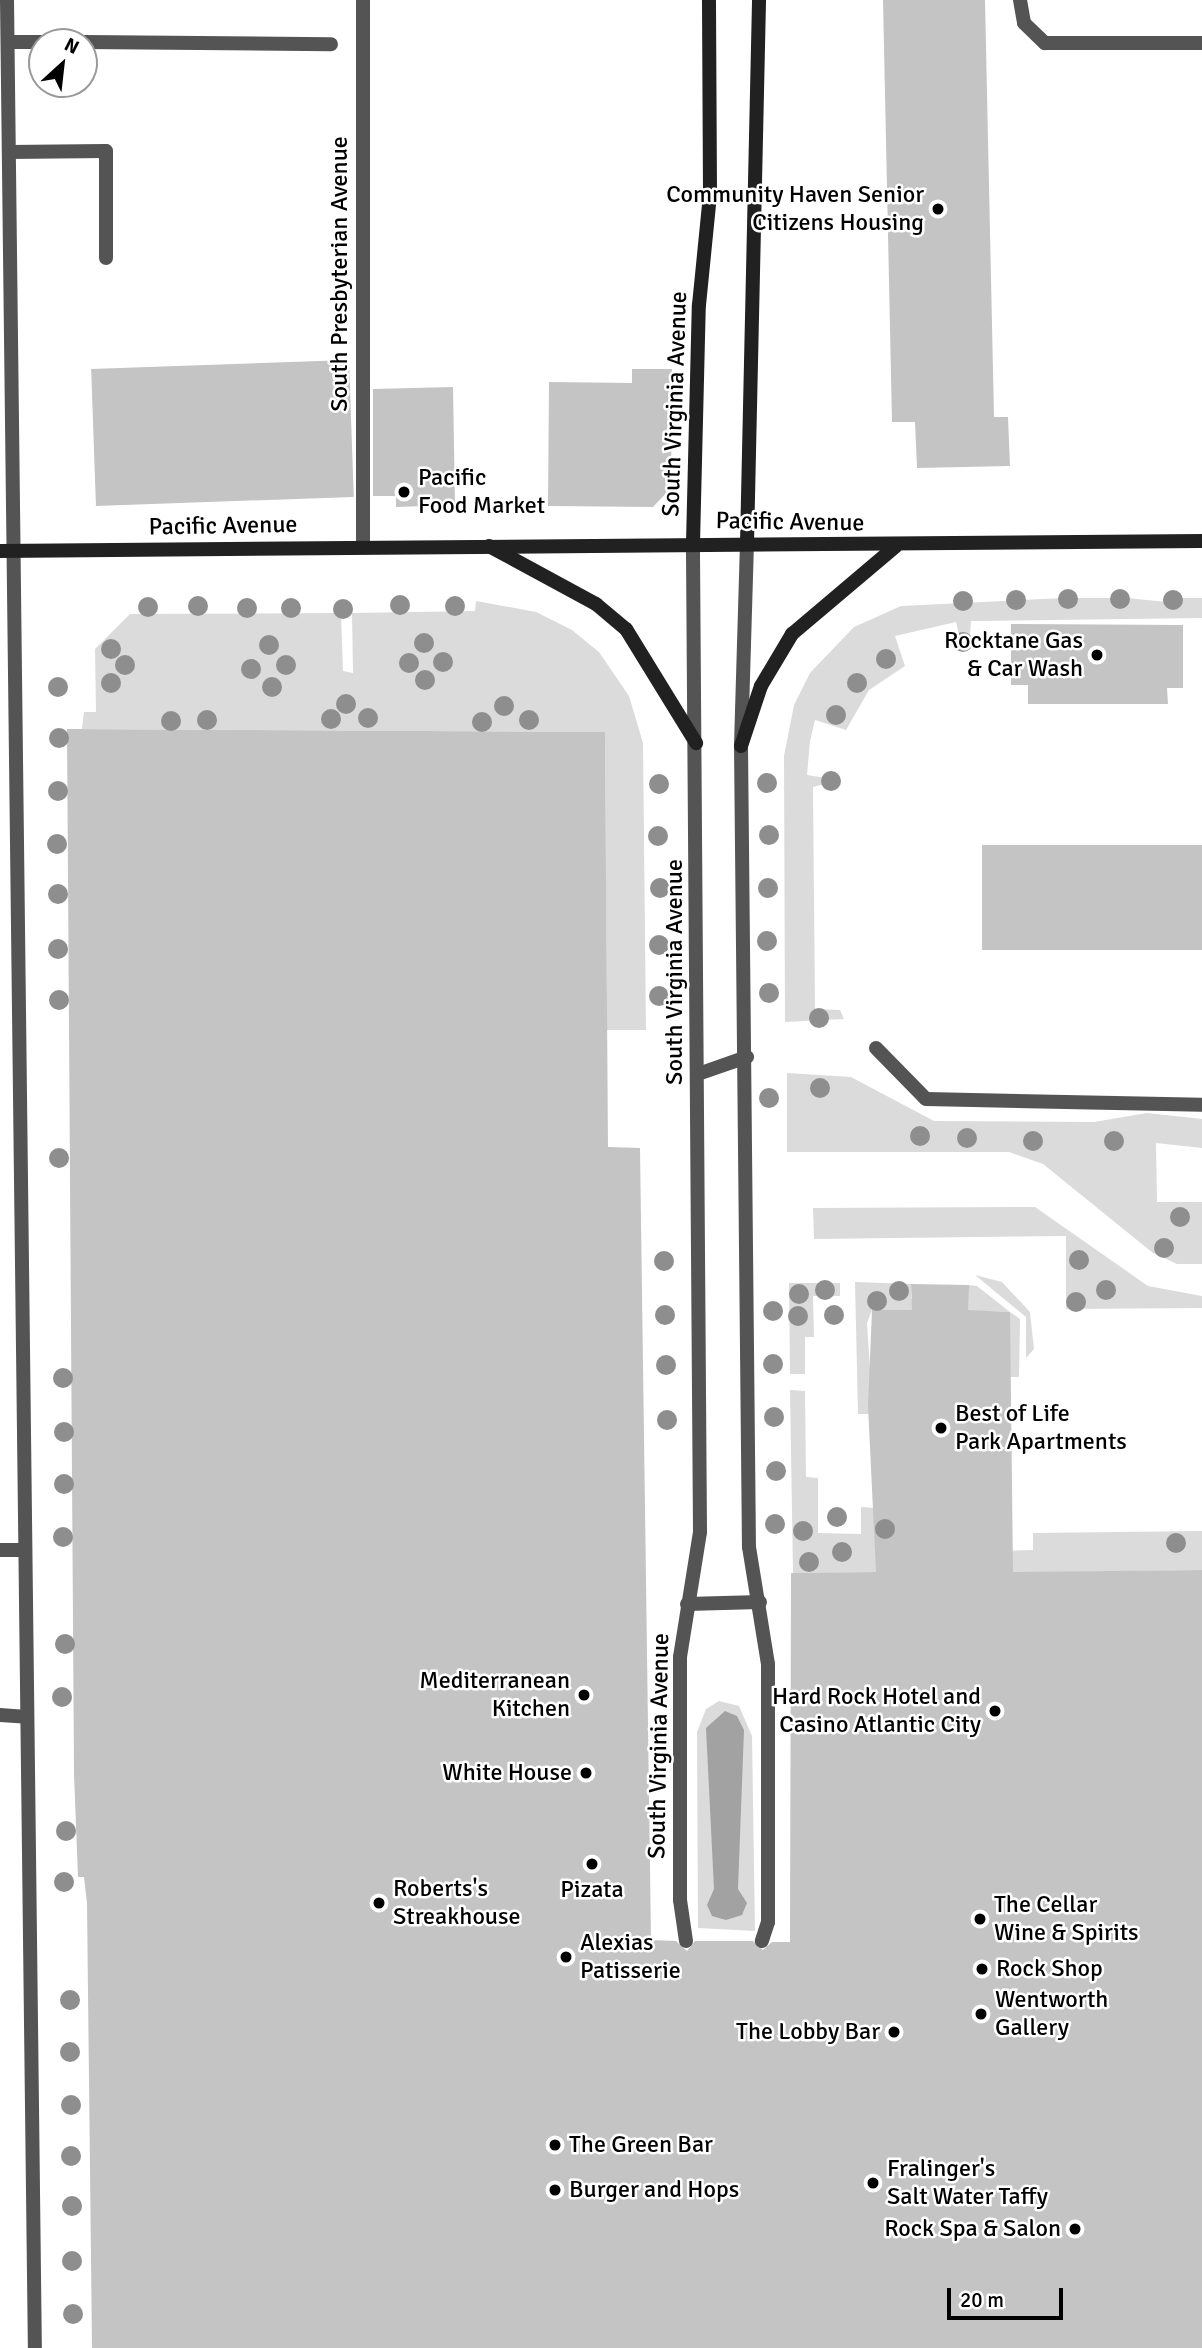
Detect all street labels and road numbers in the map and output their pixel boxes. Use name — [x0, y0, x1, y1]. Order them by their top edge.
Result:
street label: South Presbyterian Avenue — [326, 136, 354, 412]
street label: South Virginia Avenue — [657, 291, 693, 517]
street label: Pacific Avenue — [715, 506, 865, 538]
street label: Pacific Avenue — [148, 510, 298, 542]
street label: South Virginia Avenue — [661, 859, 689, 1085]
street label: South Virginia Avenue — [643, 1633, 675, 1859]

